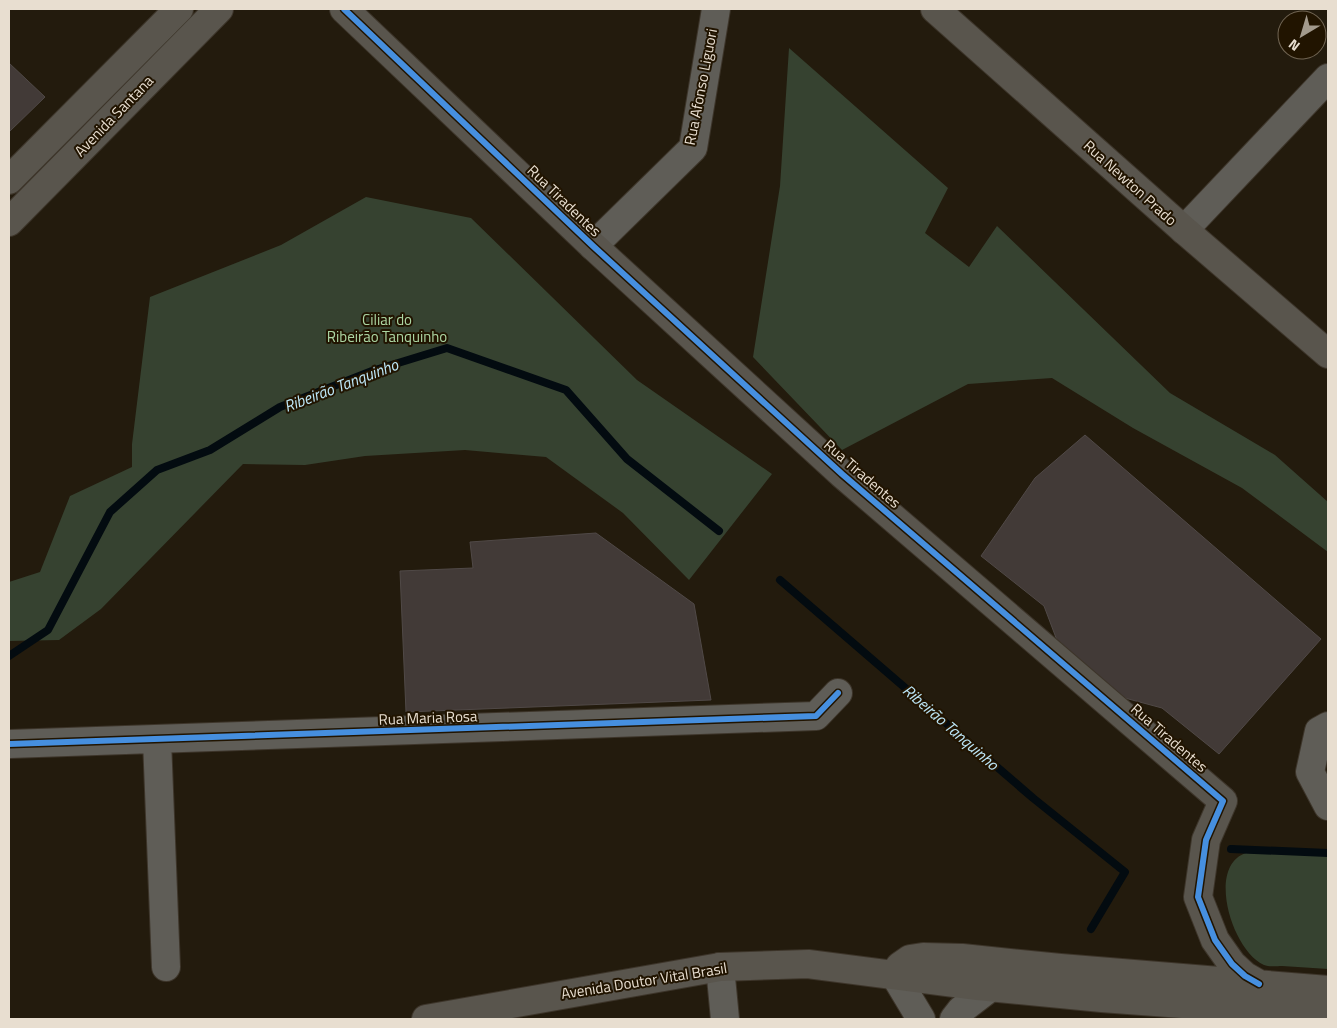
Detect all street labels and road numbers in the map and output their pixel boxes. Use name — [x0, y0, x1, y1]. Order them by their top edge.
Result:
street label: Rua Afonso Liguori — [678, 27, 723, 147]
street label: Avenida Santana — [69, 69, 159, 162]
street label: Rua Newton Prado — [1078, 134, 1182, 231]
street label: Rua Tiradentes — [522, 159, 607, 242]
street label: Rua Tiradentes — [819, 434, 906, 514]
street label: Rua Tiradentes — [1126, 698, 1213, 778]
street label: Rua Maria Rosa — [378, 704, 478, 731]
street label: Avenida Doutor Vital Brasil — [559, 956, 729, 1005]

